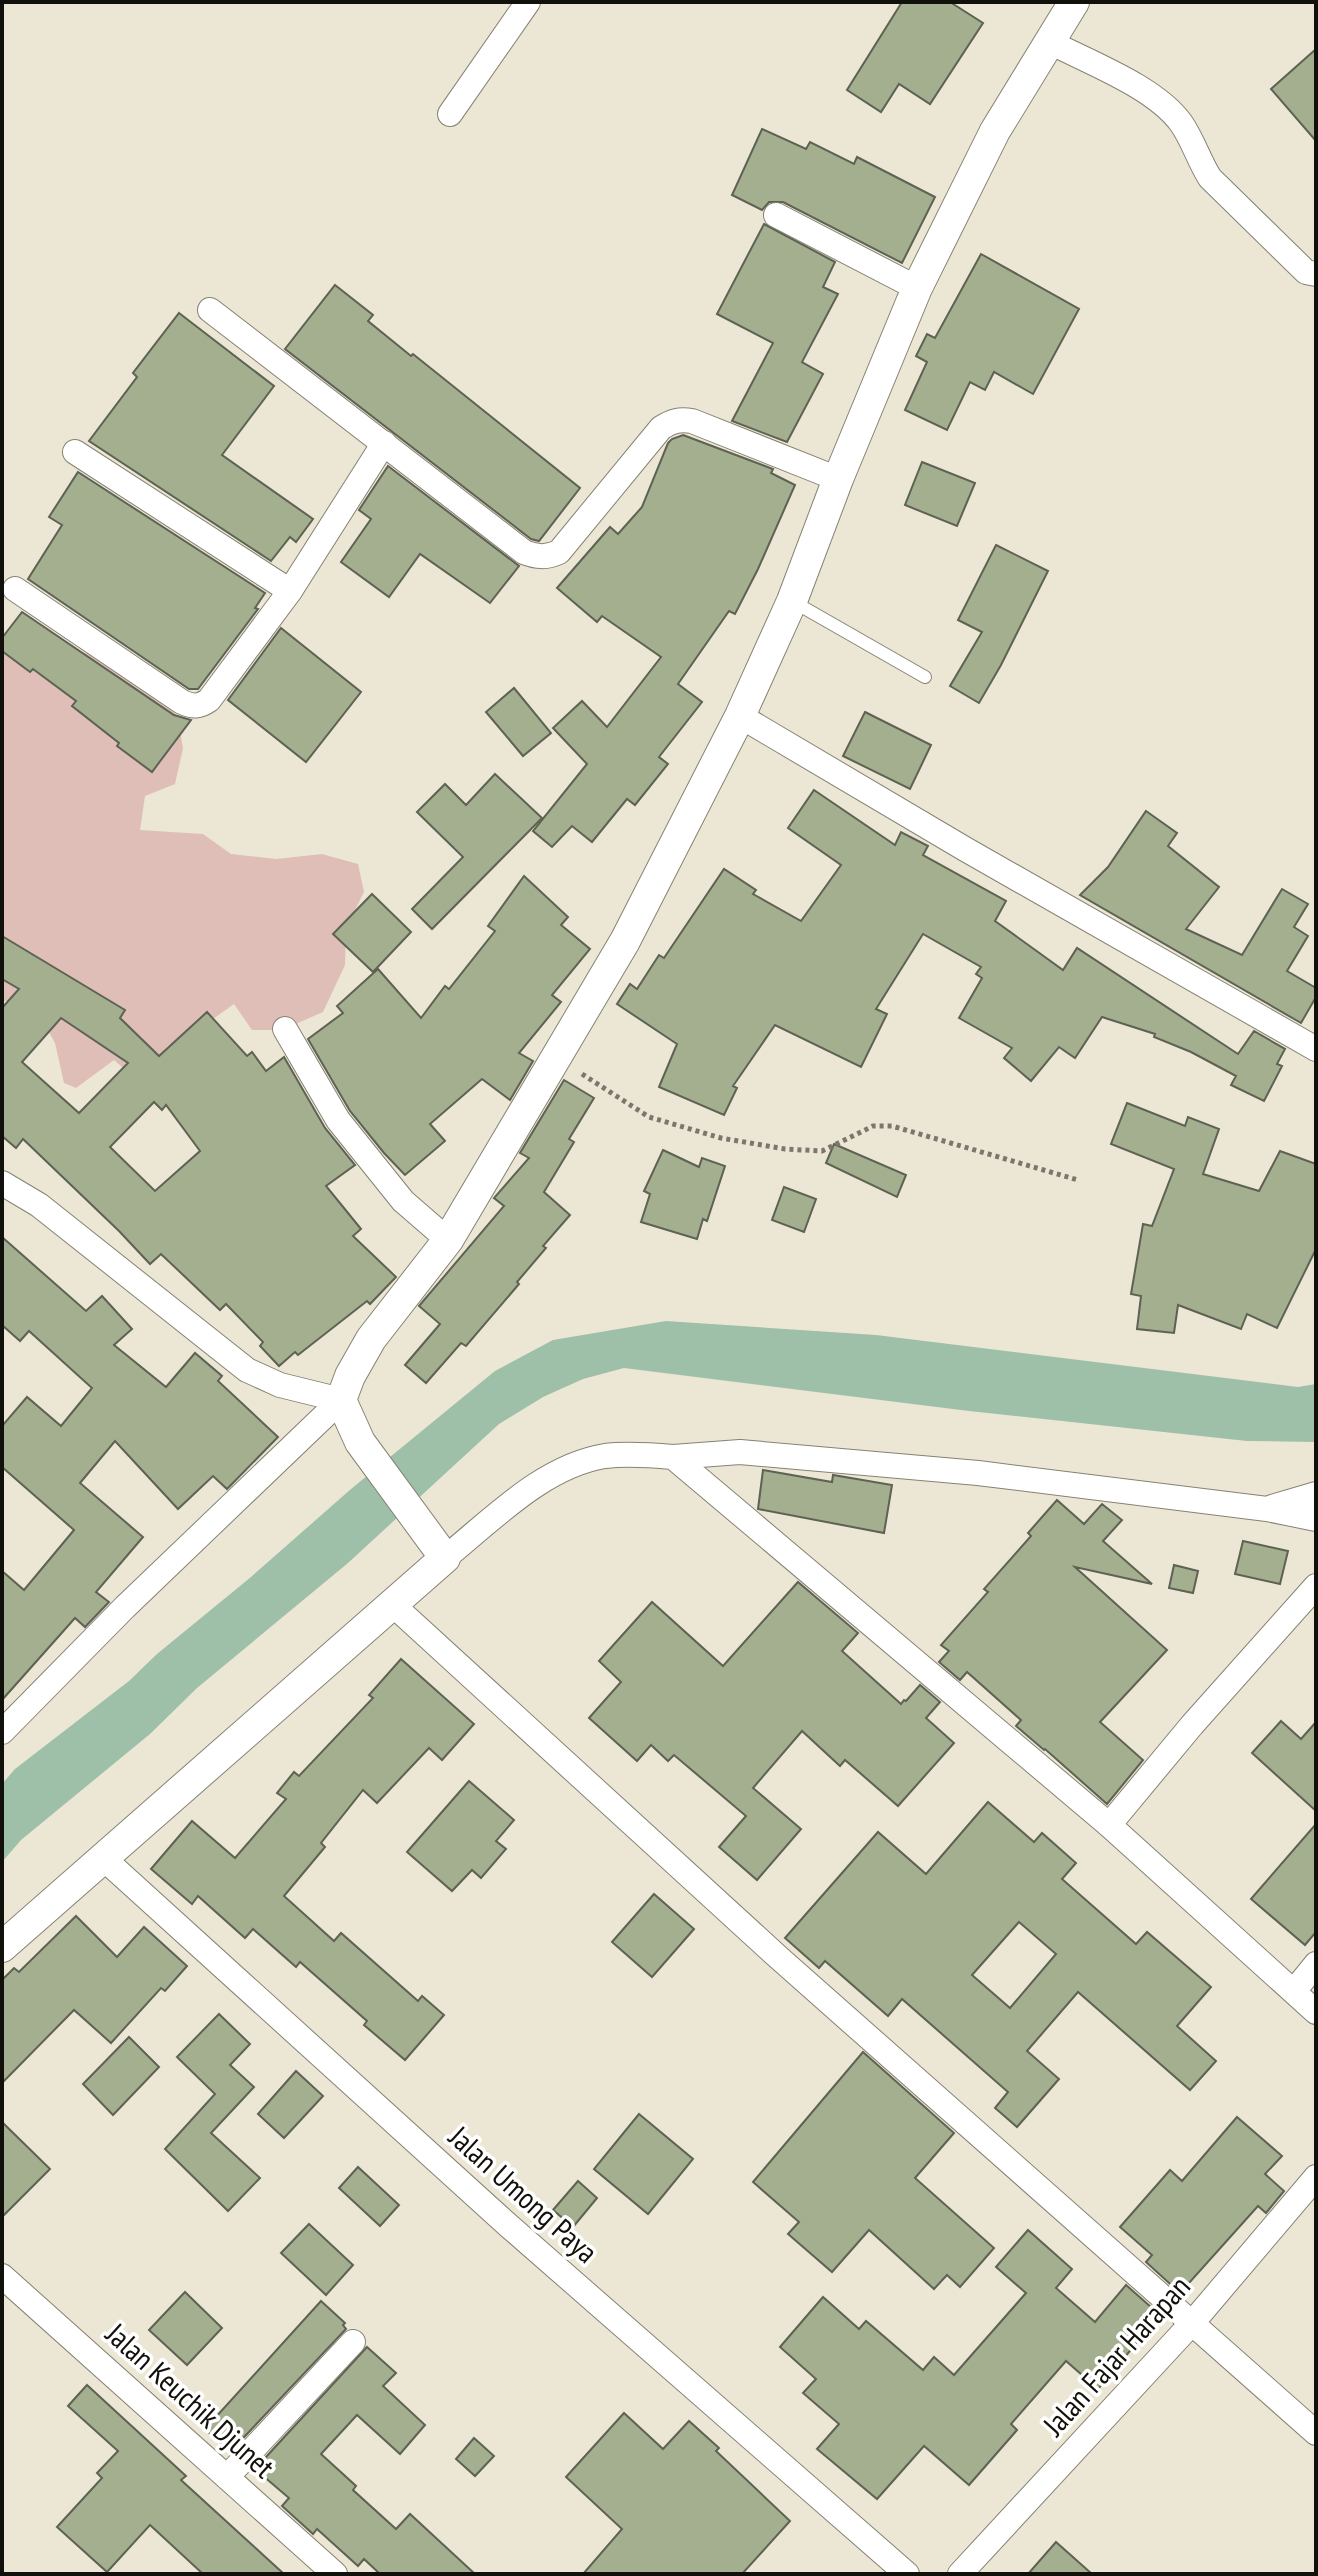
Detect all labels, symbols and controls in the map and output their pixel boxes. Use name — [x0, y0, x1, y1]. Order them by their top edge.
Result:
street label: Jalan Umong Paya — [441, 2116, 606, 2271]
street label: Jalan Fajar Harapan — [1033, 2267, 1198, 2444]
street label: Jalan Keuchik Djunet — [98, 2313, 284, 2486]

